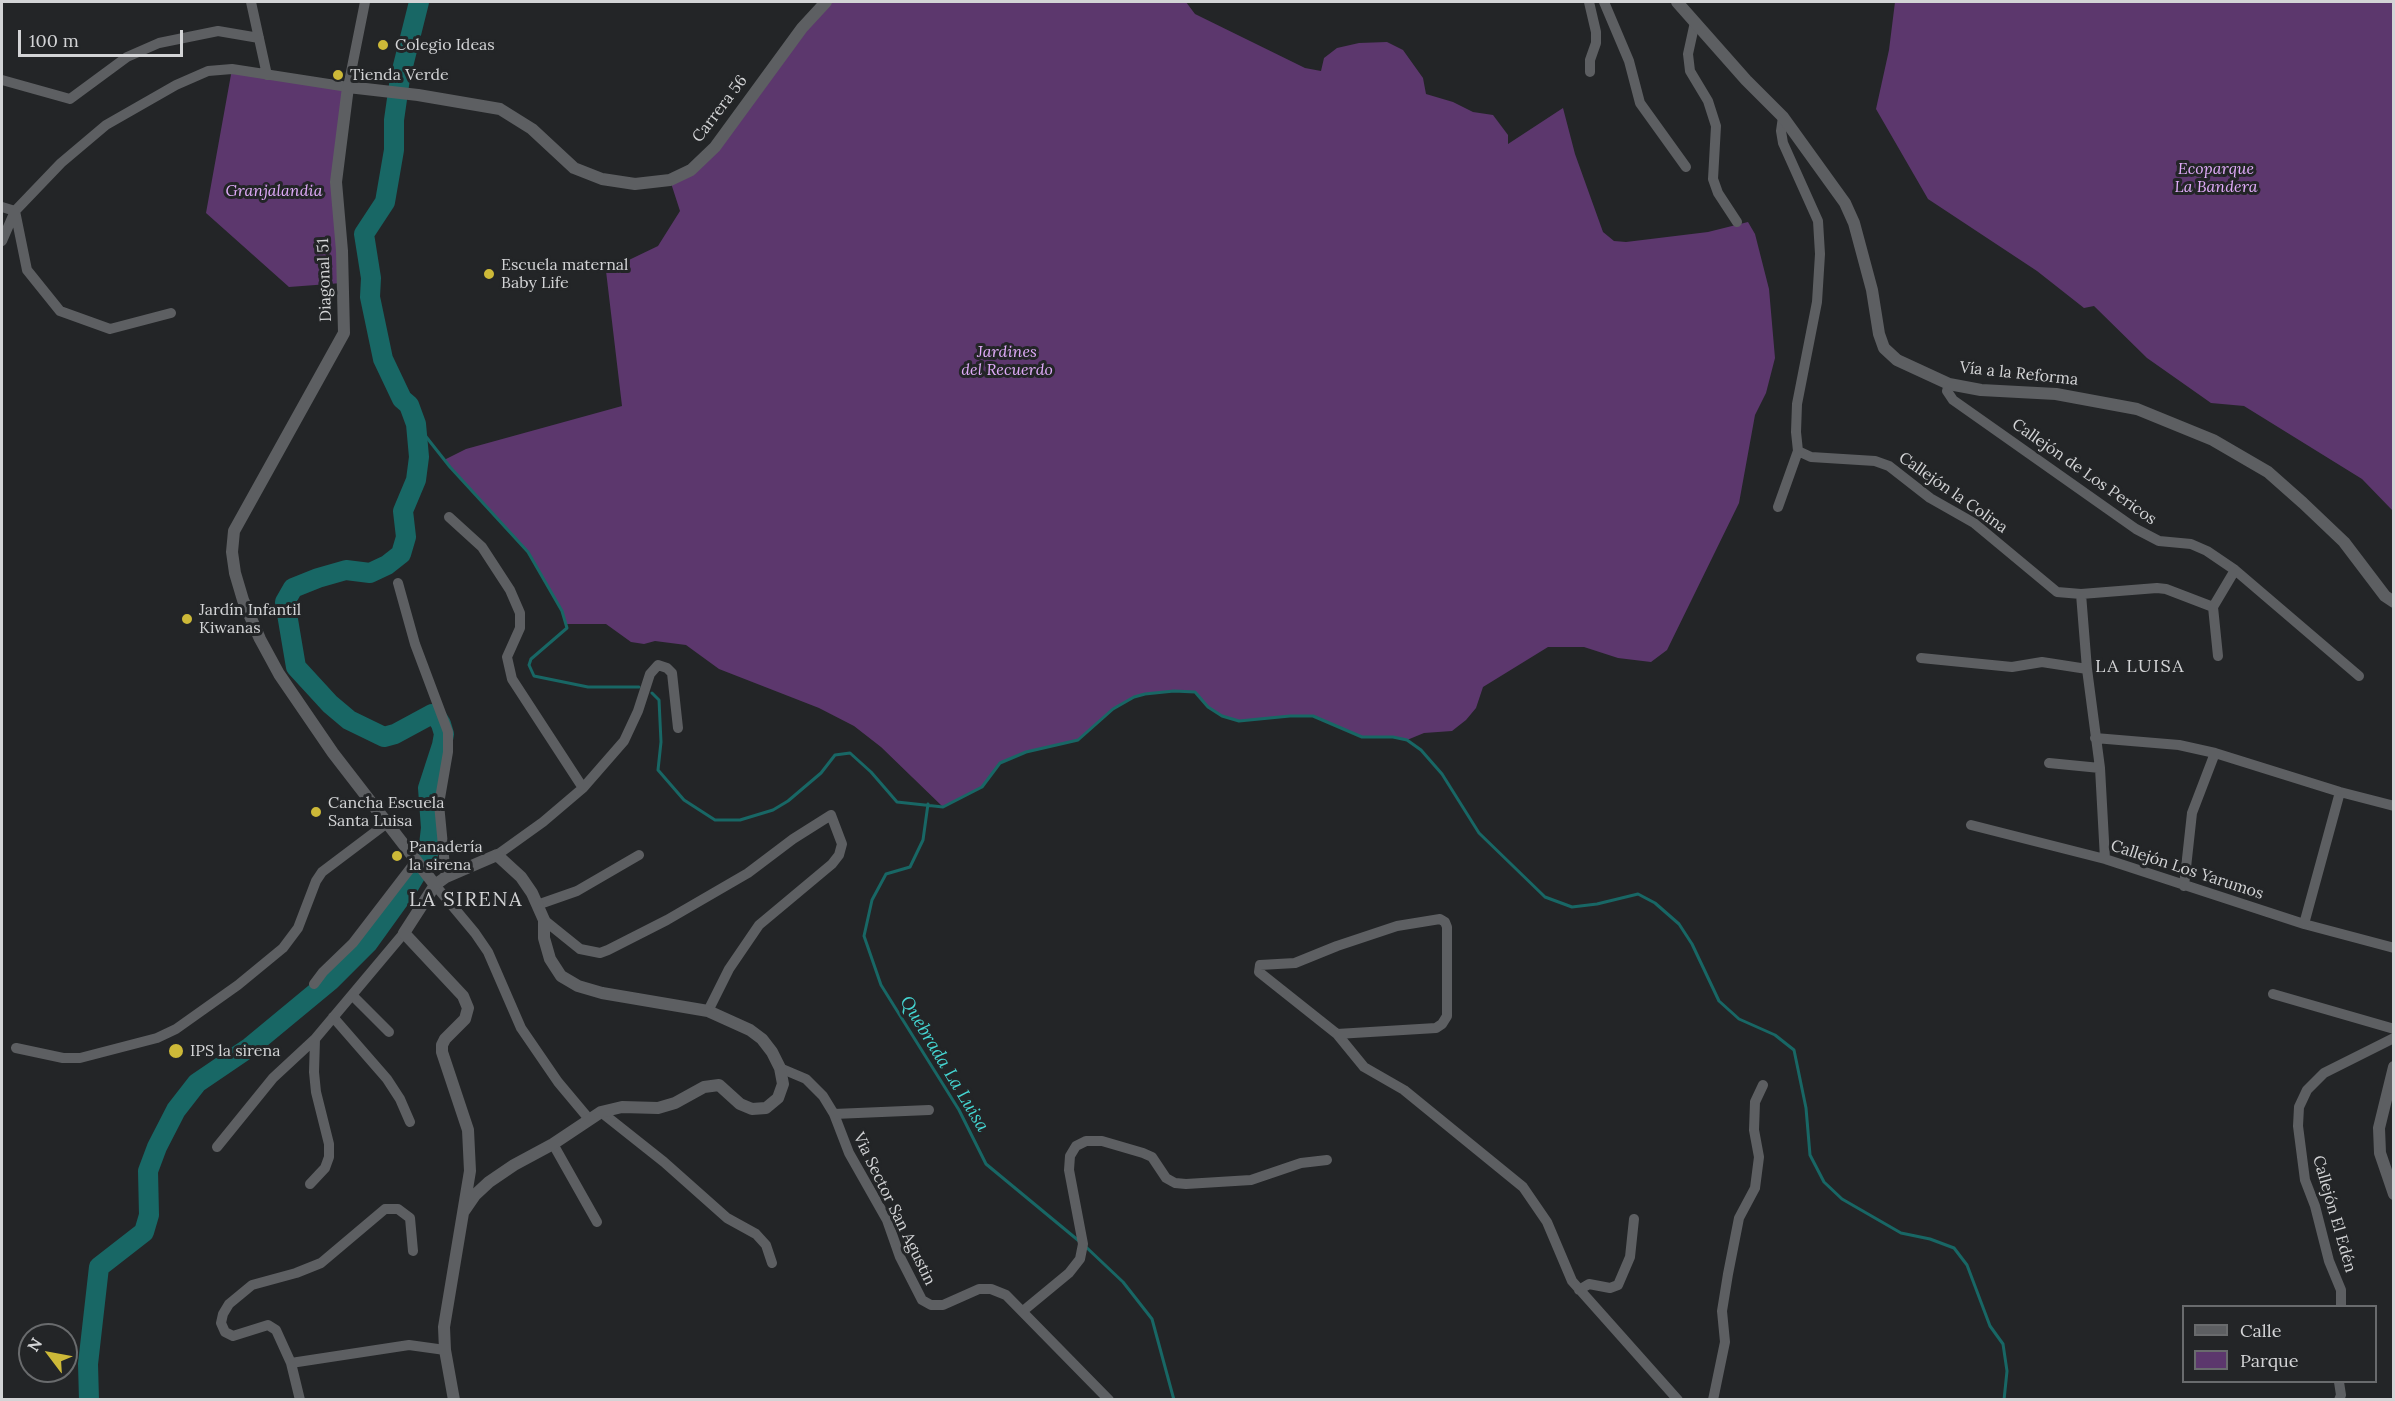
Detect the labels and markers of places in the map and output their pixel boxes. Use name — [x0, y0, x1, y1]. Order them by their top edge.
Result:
place label: Colegio Ideas — [395, 35, 495, 55]
marker: Colegio Ideas — [376, 38, 390, 52]
place label: Tienda Verde — [350, 65, 449, 85]
marker: Tienda Verde — [331, 68, 345, 82]
place label: Escuela maternal Baby Life — [501, 255, 628, 293]
marker: Escuela maternal Baby Life — [482, 267, 496, 281]
place label: Jardín Infantil Kiwanas — [199, 600, 301, 638]
marker: Jardín Infantil Kiwanas — [180, 612, 194, 626]
place label: Cancha Escuela Santa Luisa — [328, 793, 444, 831]
marker: Cancha Escuela Santa Luisa — [309, 805, 323, 819]
place label: Panadería la sirena — [409, 837, 483, 875]
marker: Panadería la sirena — [390, 849, 404, 863]
place label: IPS la sirena — [190, 1041, 281, 1061]
marker: IPS la sirena — [167, 1042, 185, 1060]

